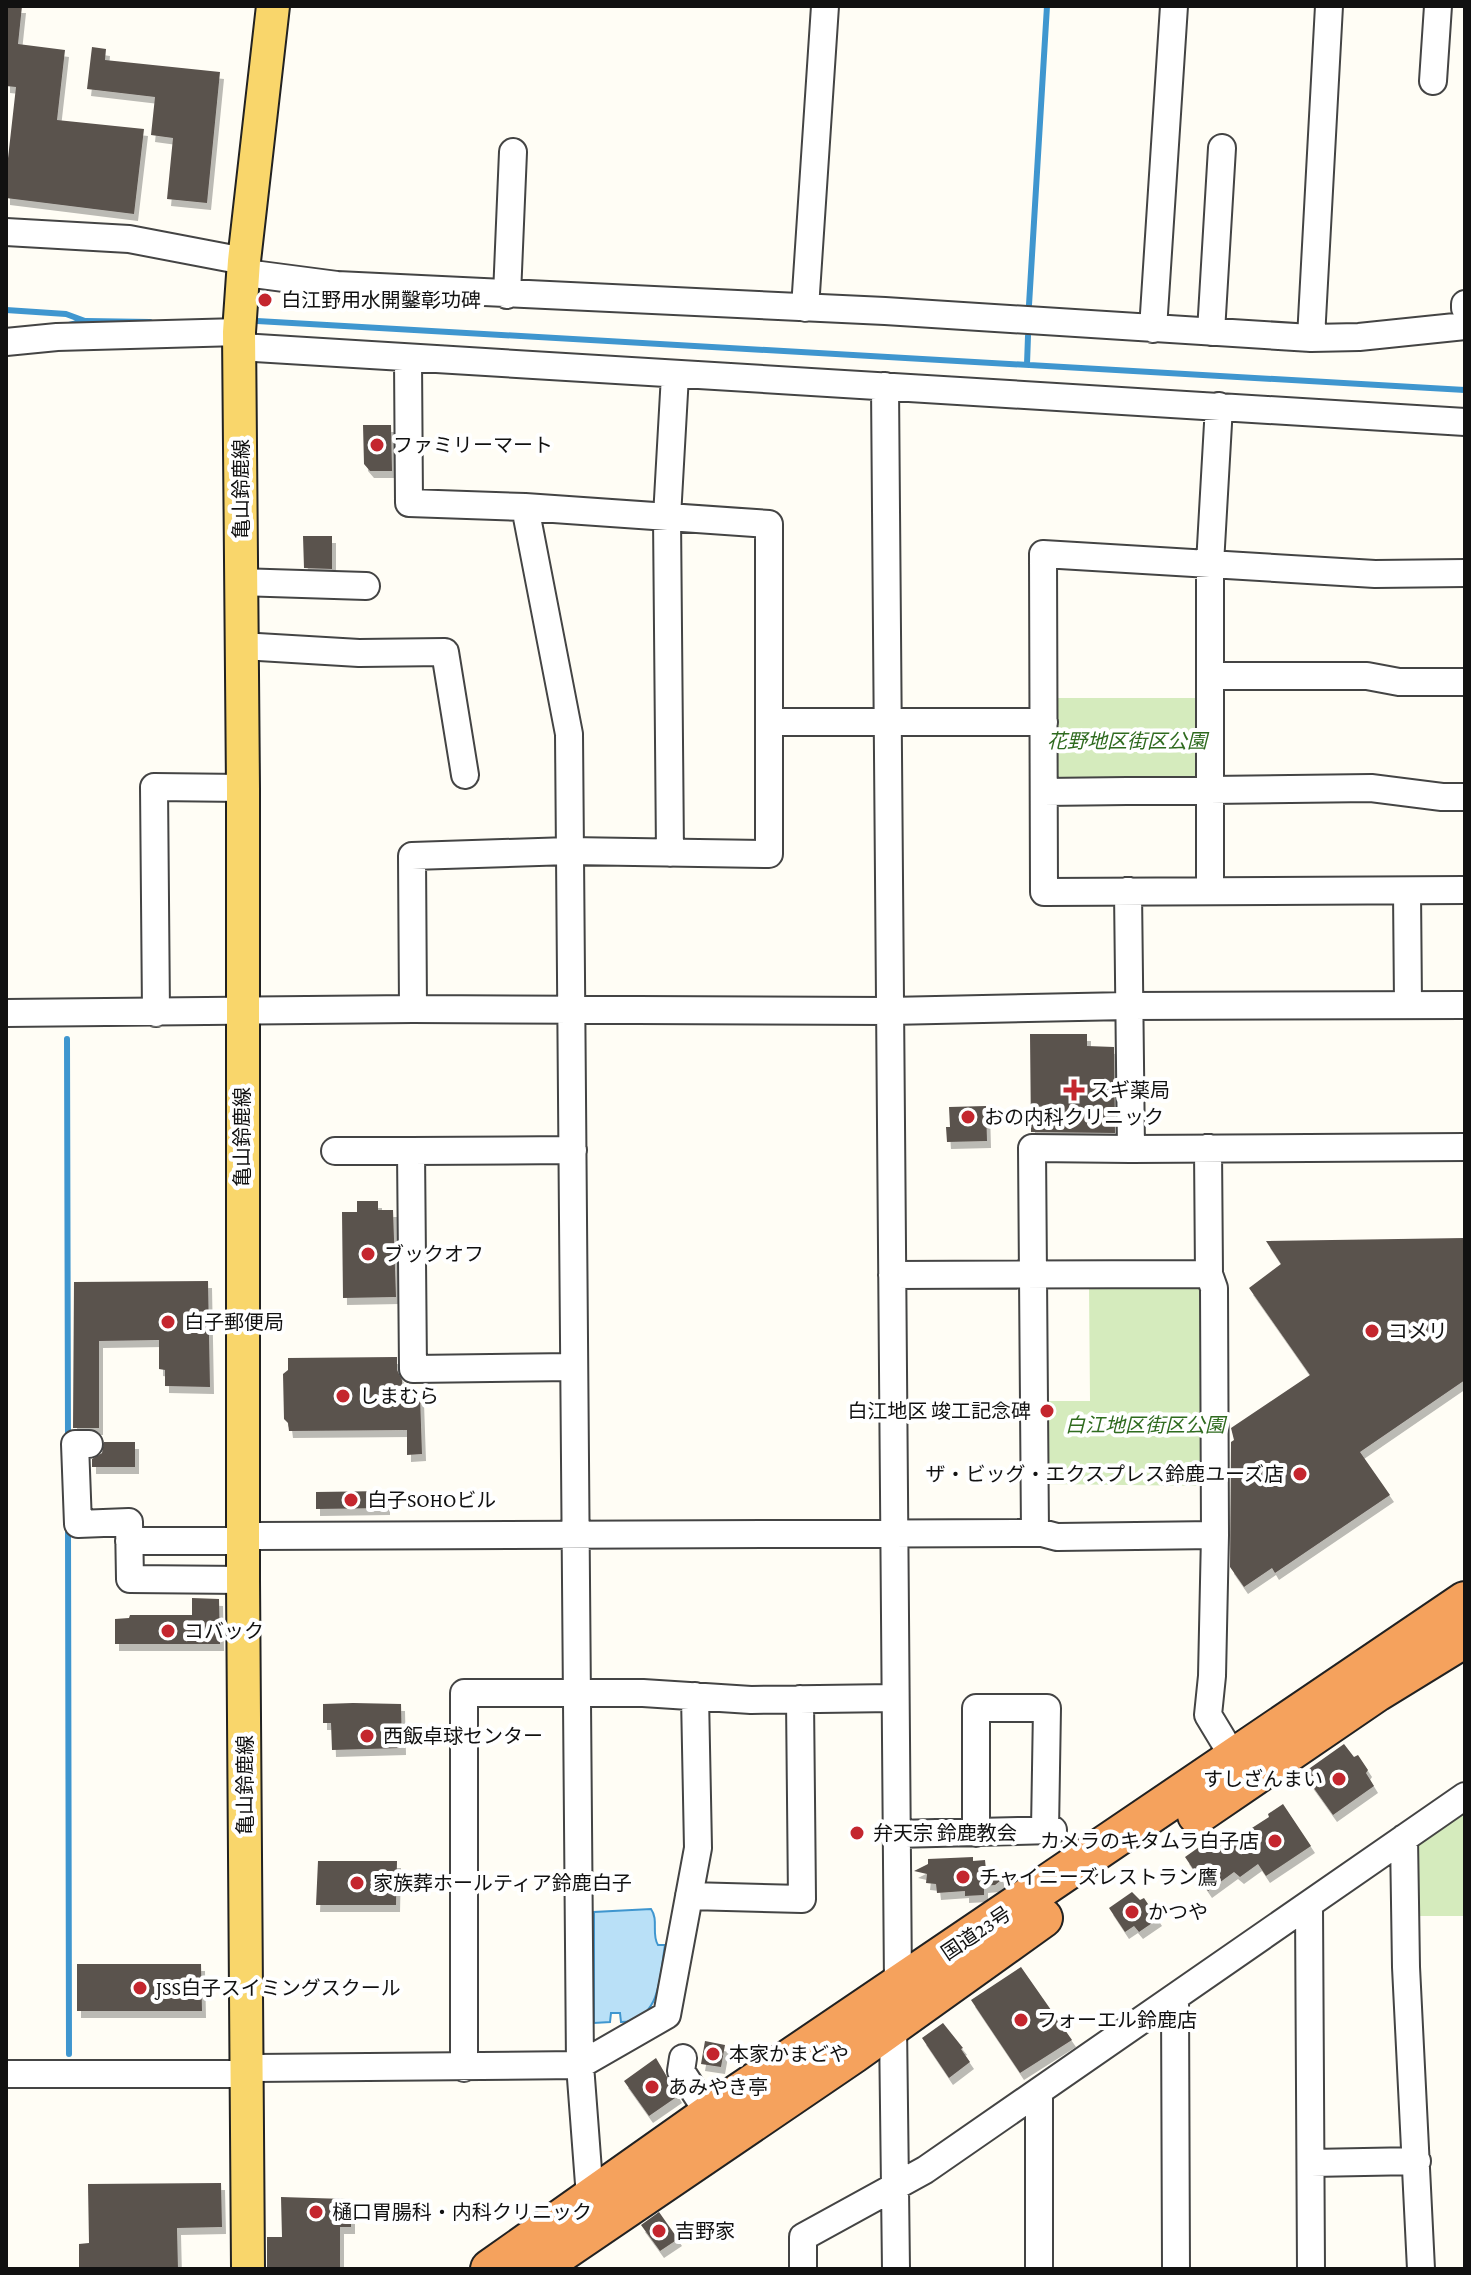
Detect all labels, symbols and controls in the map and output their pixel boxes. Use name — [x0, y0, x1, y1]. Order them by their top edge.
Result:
place label: 白江野用水開鑿彰功碑 — [281, 289, 481, 311]
marker: 白江野用水開鑿彰功碑 — [256, 291, 274, 309]
place label: ファミリーマート — [393, 434, 553, 456]
marker: ファミリーマート — [368, 436, 386, 454]
street label: 亀山鈴鹿線 — [230, 439, 252, 539]
park label: 花野地区街区公園 — [1047, 730, 1210, 752]
place label: スギ薬局 — [1090, 1079, 1170, 1101]
marker: スギ薬局 — [1065, 1081, 1083, 1099]
street label: 亀山鈴鹿線 — [231, 1087, 253, 1187]
place label: おの内科クリニック — [984, 1106, 1164, 1128]
marker: おの内科クリニック — [959, 1108, 977, 1126]
place label: ブックオフ — [384, 1243, 484, 1265]
marker: ブックオフ — [359, 1245, 377, 1263]
place label: 白子郵便局 — [184, 1311, 284, 1333]
marker: 白子郵便局 — [159, 1313, 177, 1331]
place label: コメリ — [1388, 1320, 1448, 1342]
marker: コメリ — [1363, 1322, 1381, 1340]
place label: しまむら — [359, 1385, 439, 1407]
marker: しまむら — [334, 1387, 352, 1405]
place label: 白江地区 竣工記念碑 — [847, 1400, 1031, 1422]
marker: 白江地区 竣工記念碑 — [1038, 1402, 1056, 1420]
park label: 白江地区街区公園 — [1065, 1414, 1228, 1436]
place label: ザ・ビッグ・エクスプレス鈴鹿ユーズ店 — [926, 1463, 1284, 1485]
marker: ザ・ビッグ・エクスプレス鈴鹿ユーズ店 — [1291, 1465, 1309, 1483]
place label: 白子SOHOビル — [367, 1489, 496, 1511]
marker: 白子SOHOビル — [342, 1491, 360, 1509]
place label: コバック — [184, 1620, 264, 1642]
marker: コバック — [159, 1622, 177, 1640]
place label: 西飯卓球センター — [383, 1725, 543, 1747]
marker: 西飯卓球センター — [358, 1727, 376, 1745]
street label: 亀山鈴鹿線 — [234, 1735, 256, 1835]
place label: すしざんまい — [1203, 1768, 1323, 1790]
marker: すしざんまい — [1330, 1770, 1348, 1788]
place label: 弁天宗 鈴鹿教会 — [873, 1822, 1017, 1844]
marker: 弁天宗 鈴鹿教会 — [848, 1824, 866, 1842]
place label: カメラのキタムラ白子店 — [1040, 1830, 1259, 1852]
marker: カメラのキタムラ白子店 — [1266, 1832, 1284, 1850]
place label: チャイニーズレストラン鷹 — [979, 1866, 1218, 1888]
marker: チャイニーズレストラン鷹 — [954, 1868, 972, 1886]
place label: 家族葬ホールティア鈴鹿白子 — [373, 1872, 632, 1894]
marker: 家族葬ホールティア鈴鹿白子 — [348, 1874, 366, 1892]
place label: かつや — [1148, 1901, 1208, 1923]
street label: 国道23号 — [937, 1902, 1015, 1964]
marker: かつや — [1123, 1903, 1141, 1921]
place label: JSS白子スイミングスクール — [154, 1977, 401, 2000]
marker: JSS白子スイミングスクール — [131, 1979, 149, 1997]
place label: フォーエル鈴鹿店 — [1037, 2009, 1197, 2031]
marker: フォーエル鈴鹿店 — [1012, 2011, 1030, 2029]
place label: 本家かまどや — [729, 2043, 849, 2065]
marker: 本家かまどや — [704, 2045, 722, 2063]
place label: あみやき亭 — [668, 2076, 768, 2098]
marker: あみやき亭 — [643, 2078, 661, 2096]
place label: 樋口胃腸科・内科クリニック — [332, 2201, 592, 2223]
marker: 樋口胃腸科・内科クリニック — [307, 2203, 325, 2221]
place label: 吉野家 — [675, 2220, 735, 2242]
marker: 吉野家 — [650, 2222, 668, 2240]

